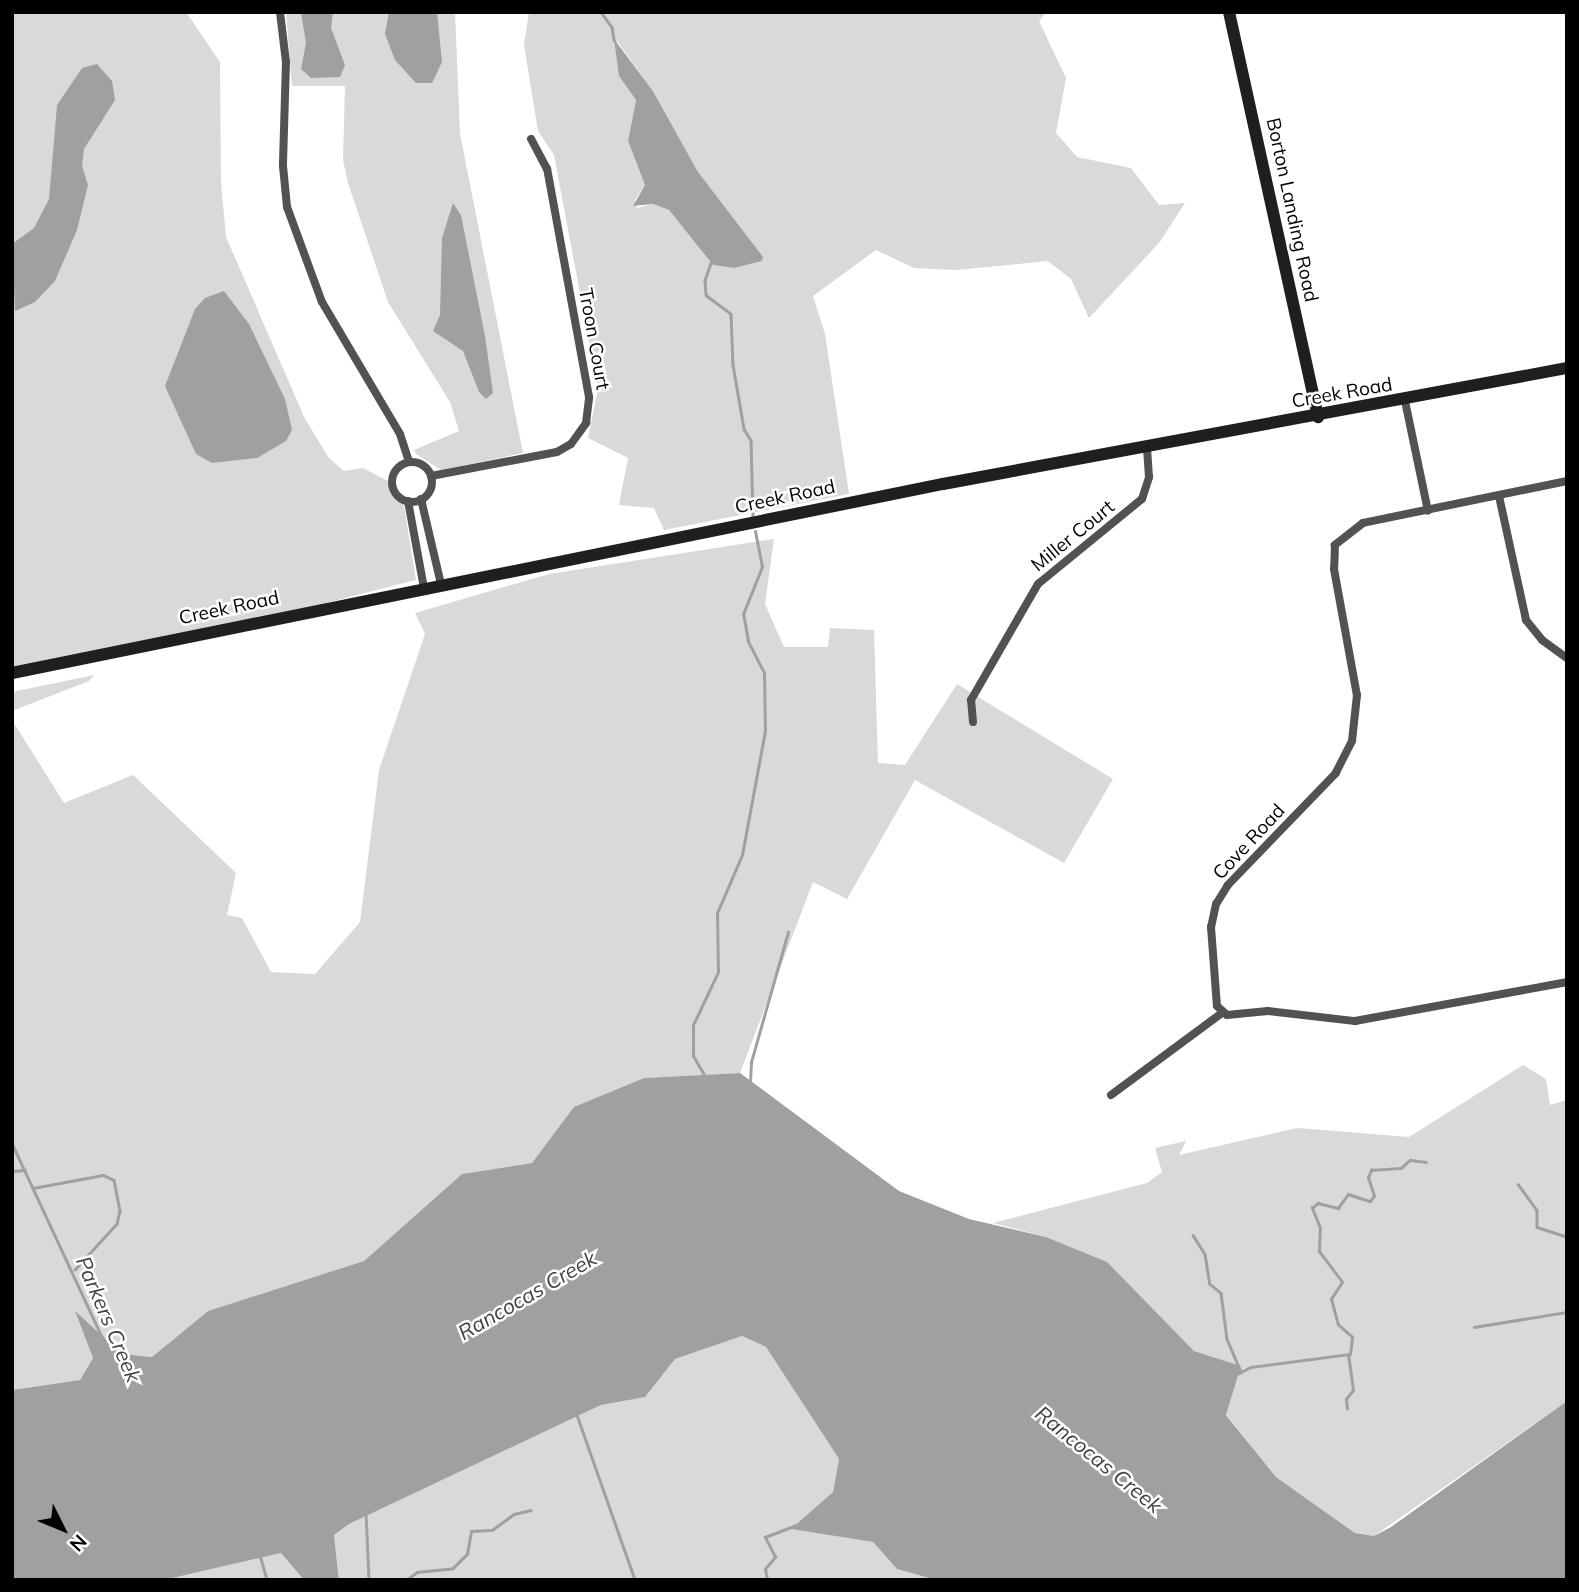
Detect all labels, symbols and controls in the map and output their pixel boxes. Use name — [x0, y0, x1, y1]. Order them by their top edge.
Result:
street label: Borton Landing Road — [1261, 116, 1323, 304]
street label: Troon Court — [574, 286, 614, 392]
street label: Creek Road — [1290, 373, 1394, 413]
street label: Creek Road — [733, 475, 837, 519]
street label: Miller Court — [1027, 496, 1119, 576]
street label: Creek Road — [177, 586, 281, 630]
street label: Cove Road — [1208, 800, 1290, 884]
water label: Rancocas Creek — [453, 1245, 601, 1345]
water label: Parkers Creek — [71, 1252, 147, 1386]
water label: Rancocas Creek — [1030, 1400, 1168, 1518]
north arrow — [28, 1494, 98, 1564]
text: N — [65, 1530, 92, 1557]

